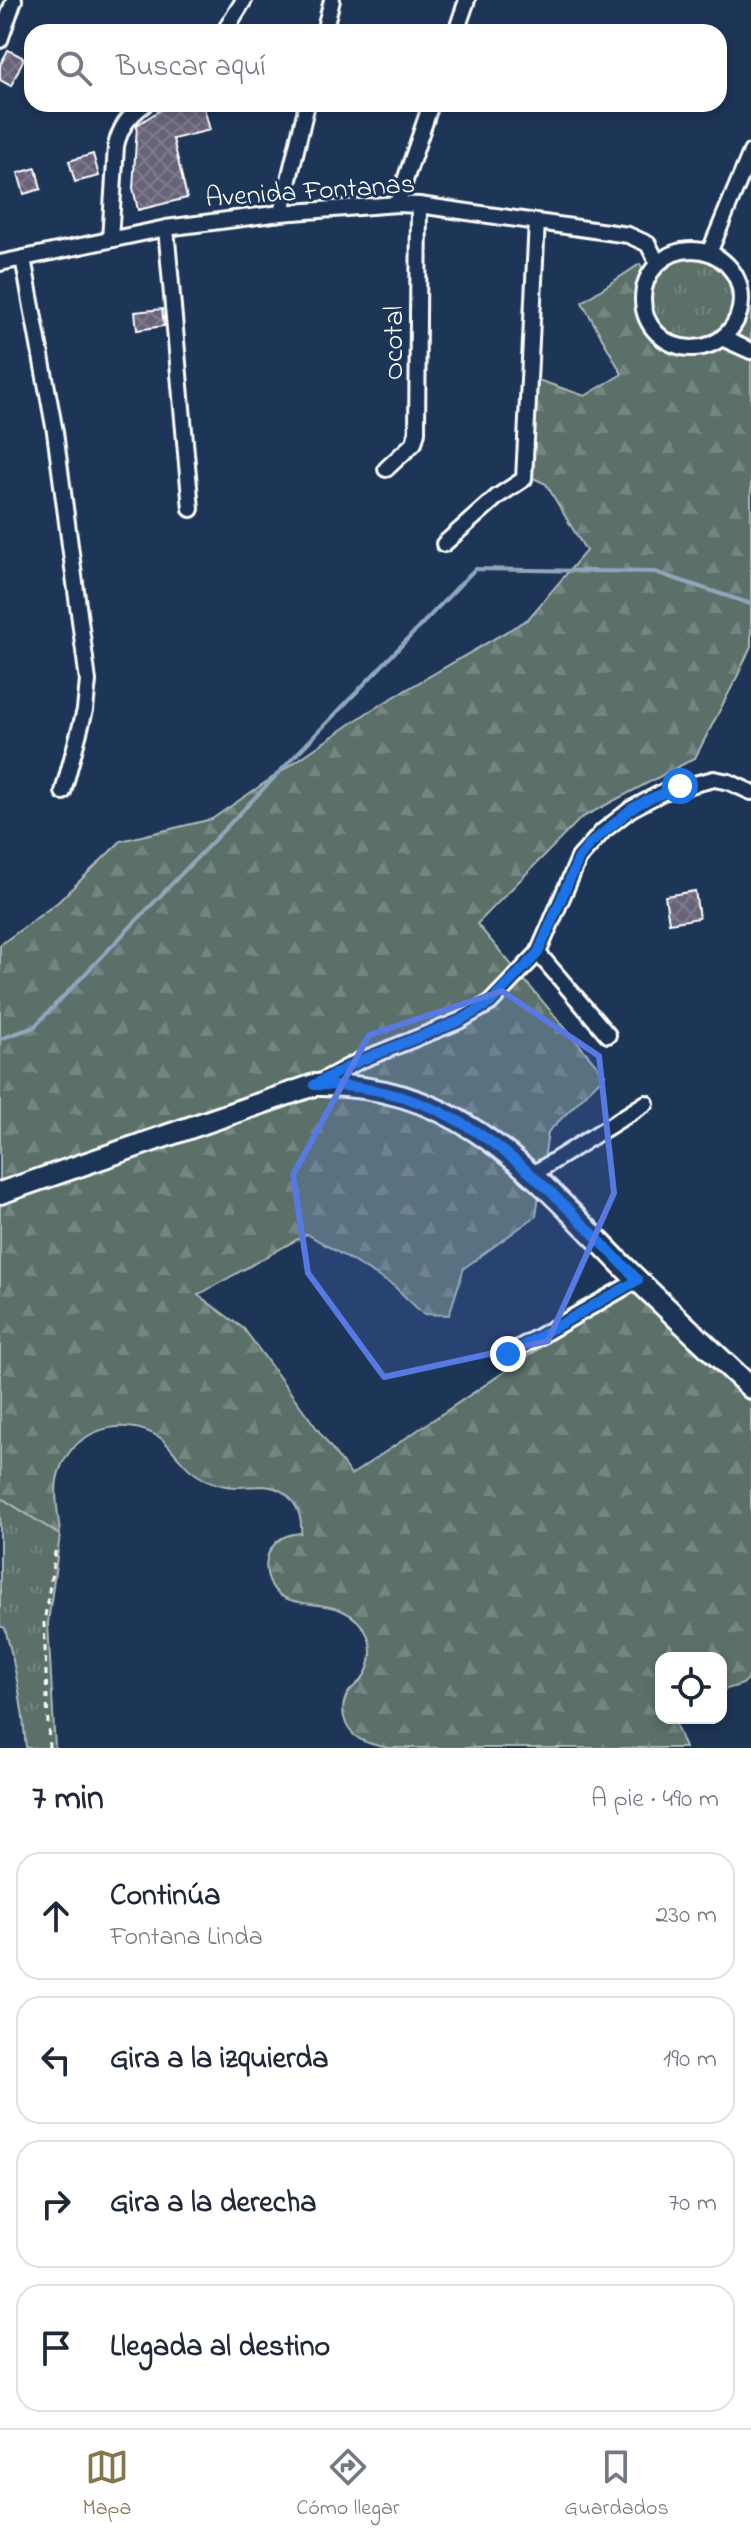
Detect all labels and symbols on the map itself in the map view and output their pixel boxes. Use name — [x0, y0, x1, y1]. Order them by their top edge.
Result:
street label: Avenida Fontanas — [204, 165, 416, 220]
street label: Ocotal — [375, 306, 416, 380]
route start — [662, 768, 698, 804]
route end — [490, 1336, 526, 1372]

